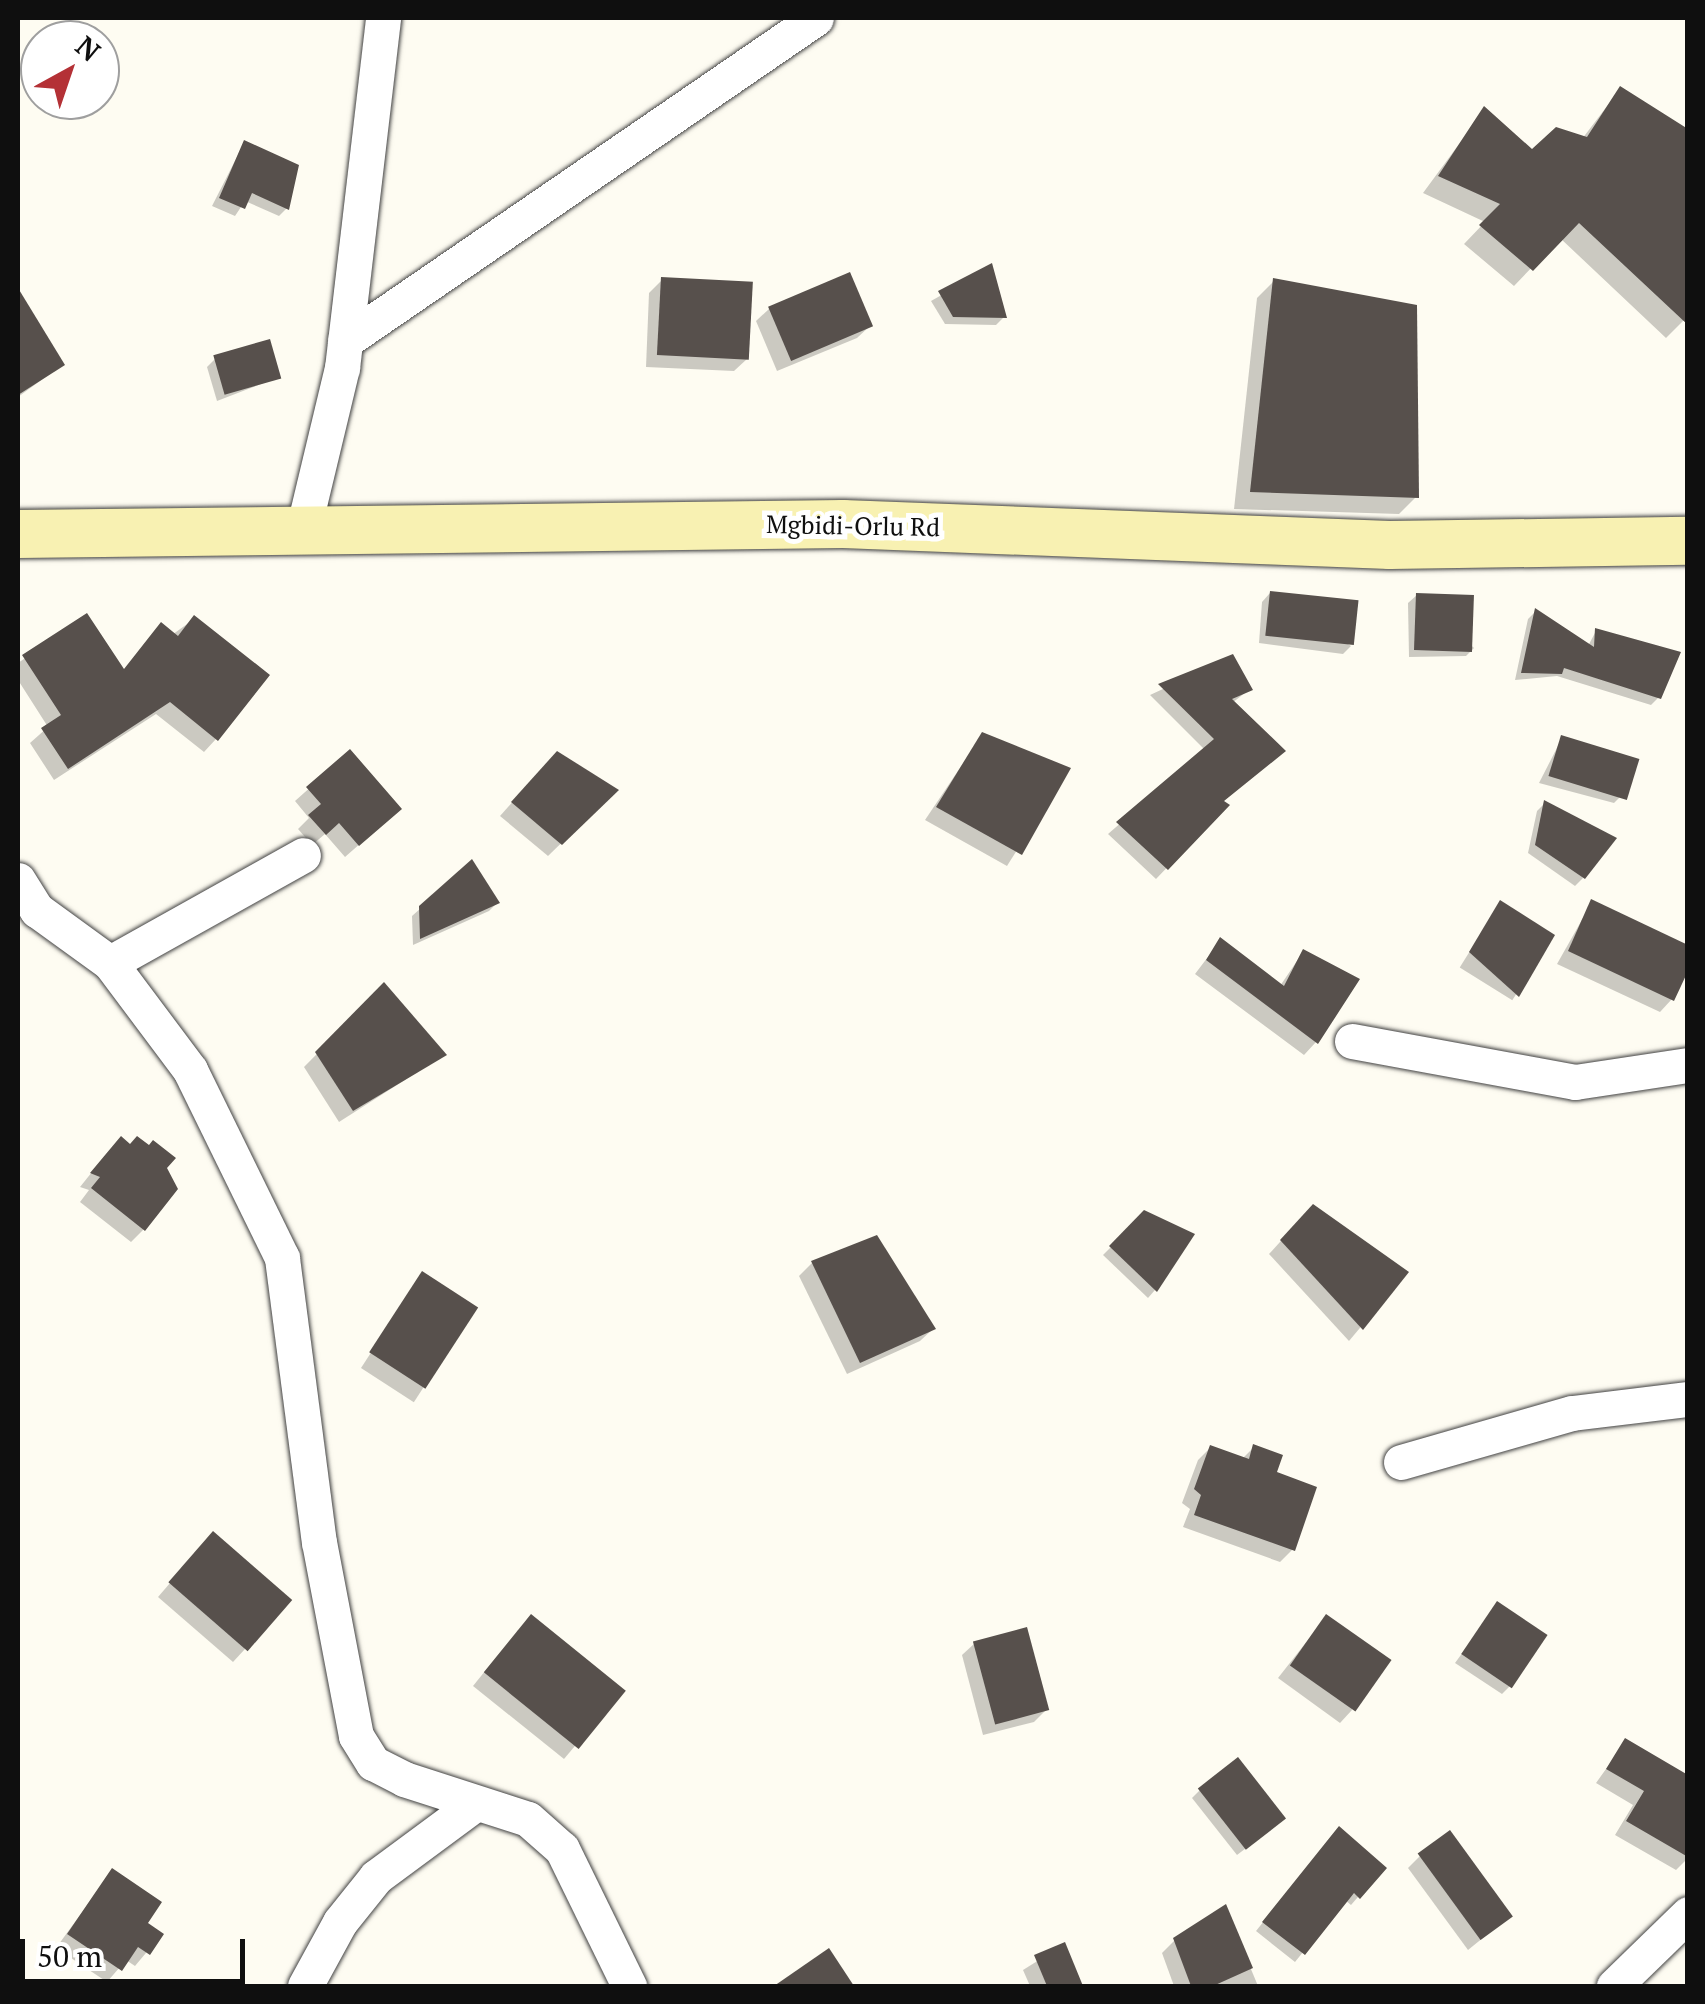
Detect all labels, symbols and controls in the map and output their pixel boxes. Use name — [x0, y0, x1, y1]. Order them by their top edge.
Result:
north arrow — [20, 20, 120, 120]
text: N — [68, 27, 108, 69]
street label: Mgbidi-Orlu Rd — [766, 509, 940, 543]
scale bar — [25, 1919, 250, 1981]
text: 50 m — [37, 1936, 102, 1976]

